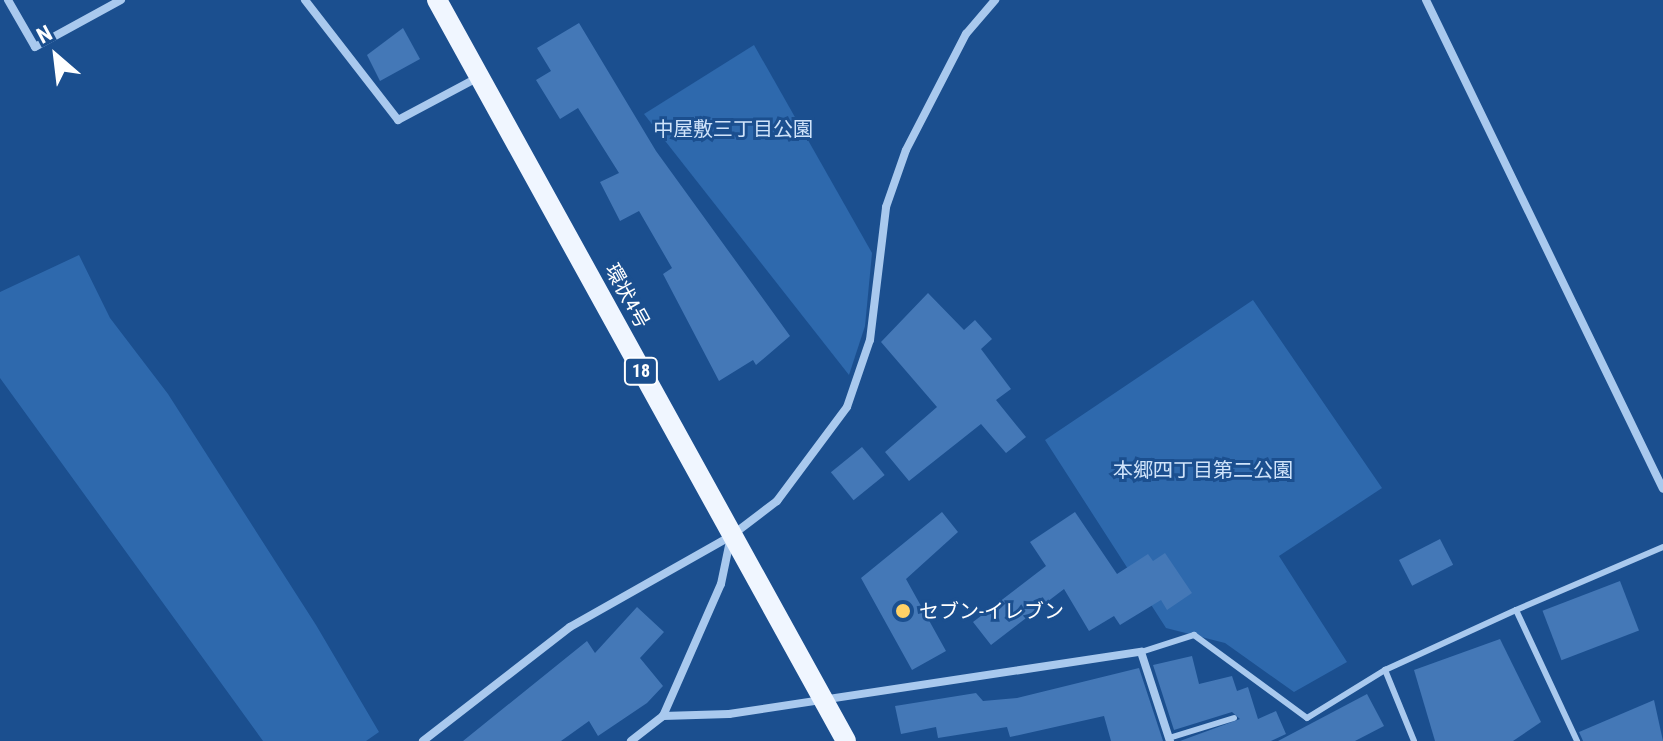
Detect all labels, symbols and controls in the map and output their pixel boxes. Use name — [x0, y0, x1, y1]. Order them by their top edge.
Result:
north arrow — [16, 16, 96, 96]
text: N — [33, 20, 56, 49]
park label: 中屋敷三丁目公園 — [653, 117, 813, 141]
street label: 環状4号 — [600, 260, 654, 332]
road number: 18 — [623, 357, 659, 385]
park label: 本郷四丁目第二公園 — [1113, 458, 1293, 482]
place label: セブン-イレブン — [919, 599, 1064, 623]
marker: セブン-イレブン — [894, 602, 912, 620]

